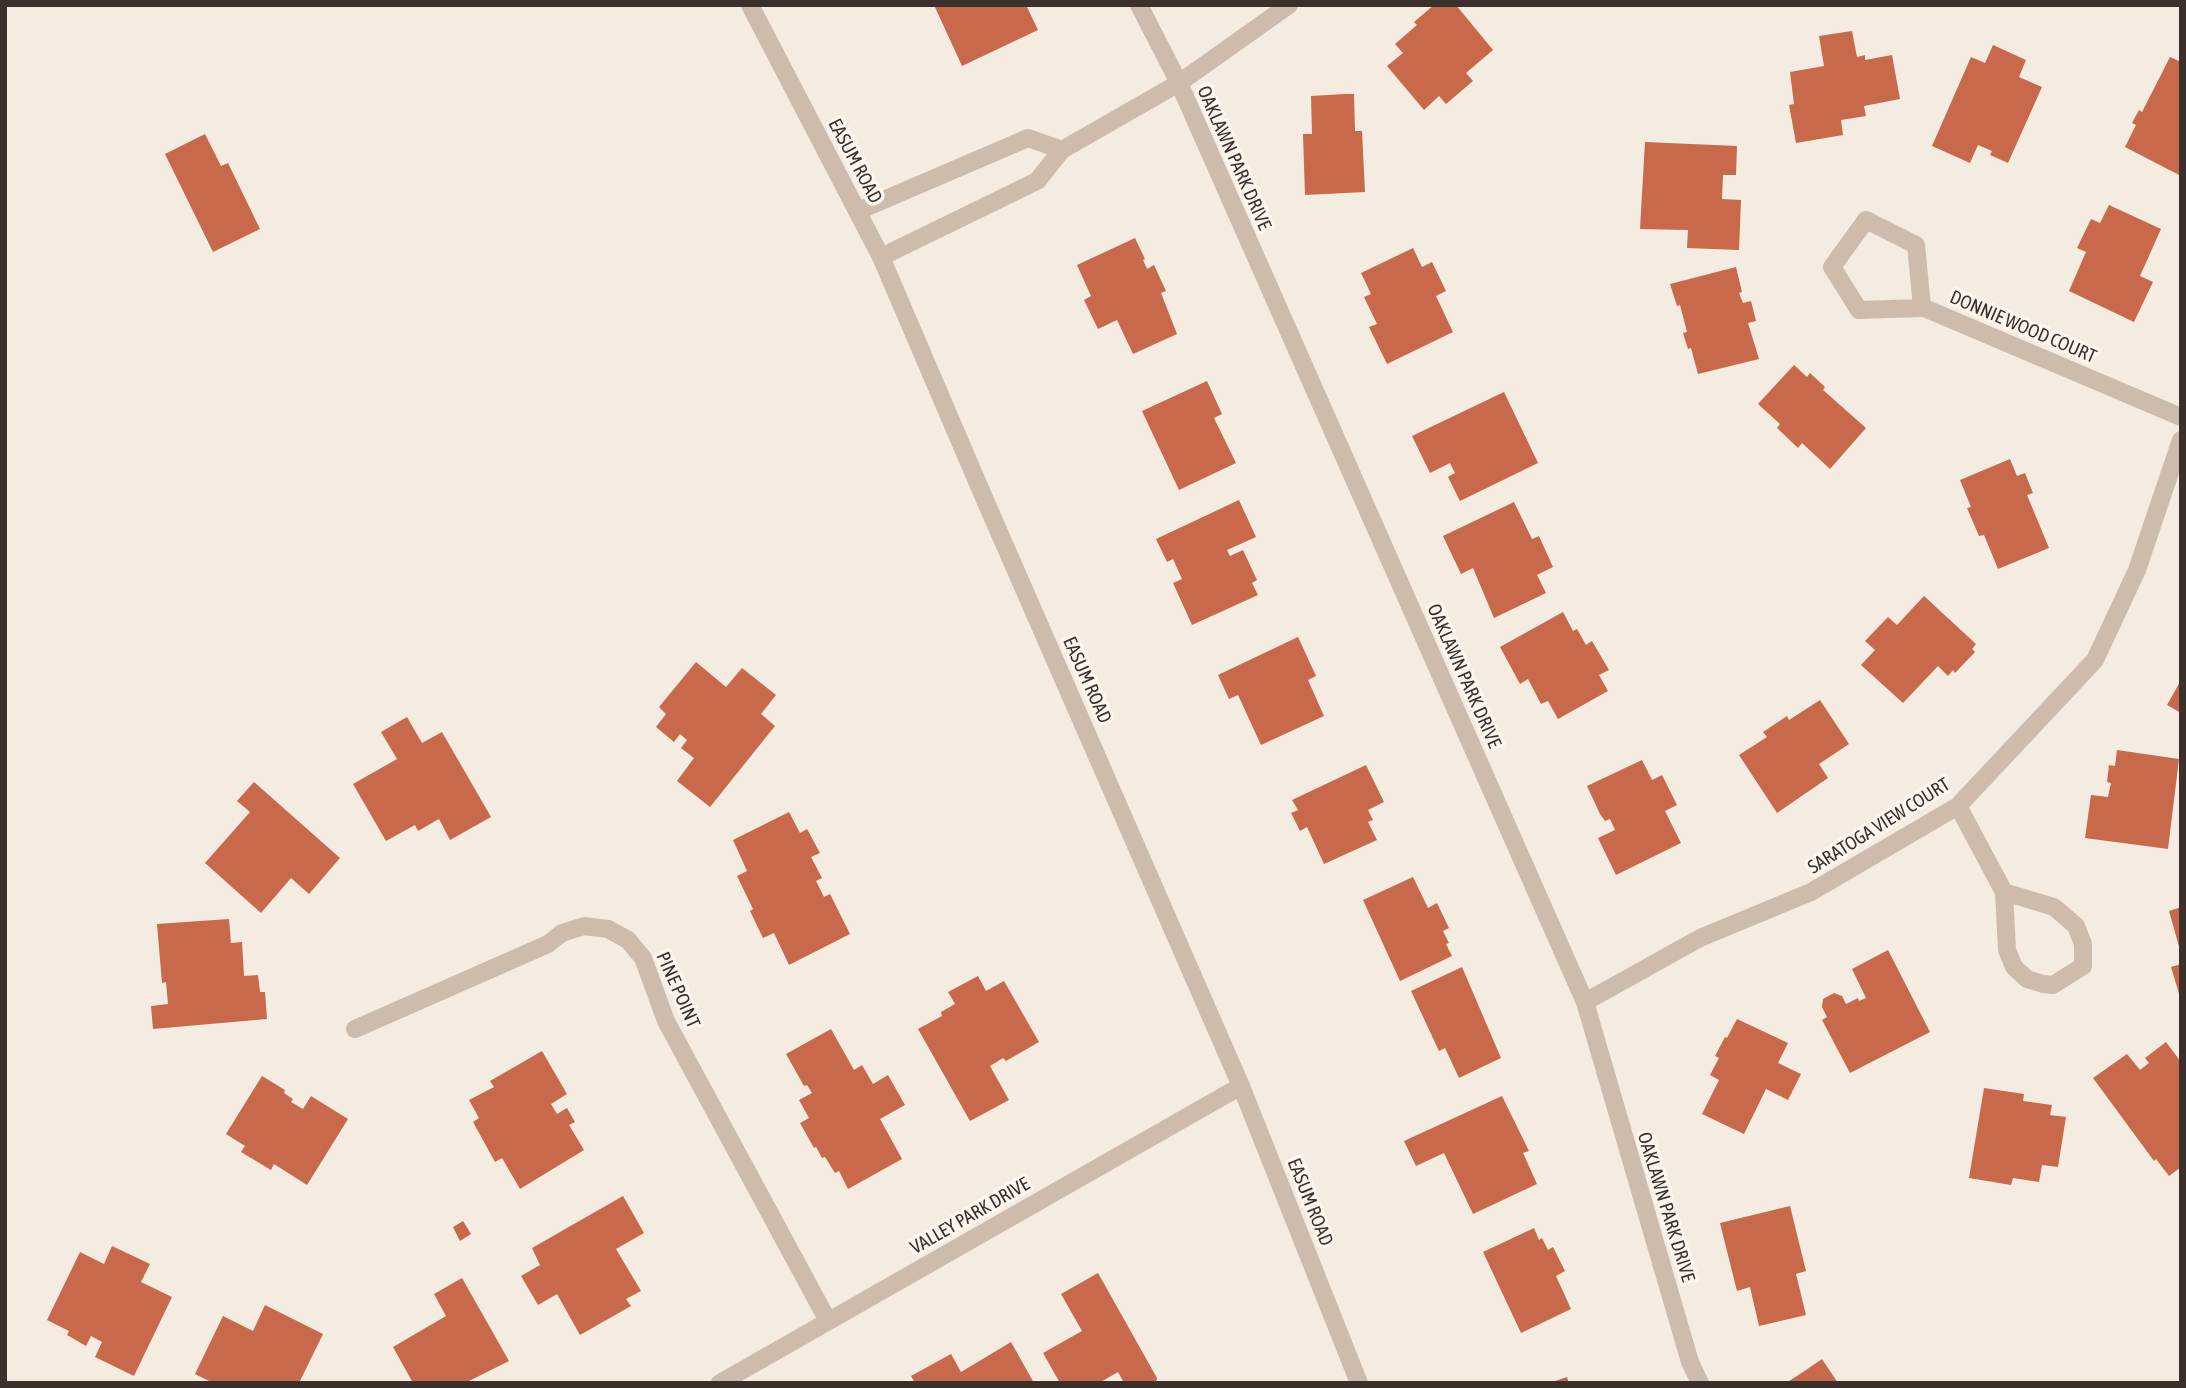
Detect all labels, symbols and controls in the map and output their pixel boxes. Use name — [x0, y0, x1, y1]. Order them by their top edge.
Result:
street label: OAKLAWN PARK DRIVE — [1192, 82, 1276, 234]
street label: EASUM ROAD — [823, 115, 887, 207]
street label: DONNIE WOOD COURT — [1946, 286, 2100, 368]
street label: OAKLAWN PARK DRIVE — [1422, 600, 1506, 752]
street label: EASUM ROAD — [1058, 633, 1116, 727]
street label: SARATOGA VIEW COURT — [1804, 773, 1954, 879]
street label: PINE POINT — [651, 948, 705, 1032]
street label: OAKLAWN PARK DRIVE — [1632, 1129, 1700, 1285]
street label: EASUM ROAD — [1282, 1155, 1338, 1249]
street label: VALLEY PARK DRIVE — [906, 1173, 1034, 1259]

